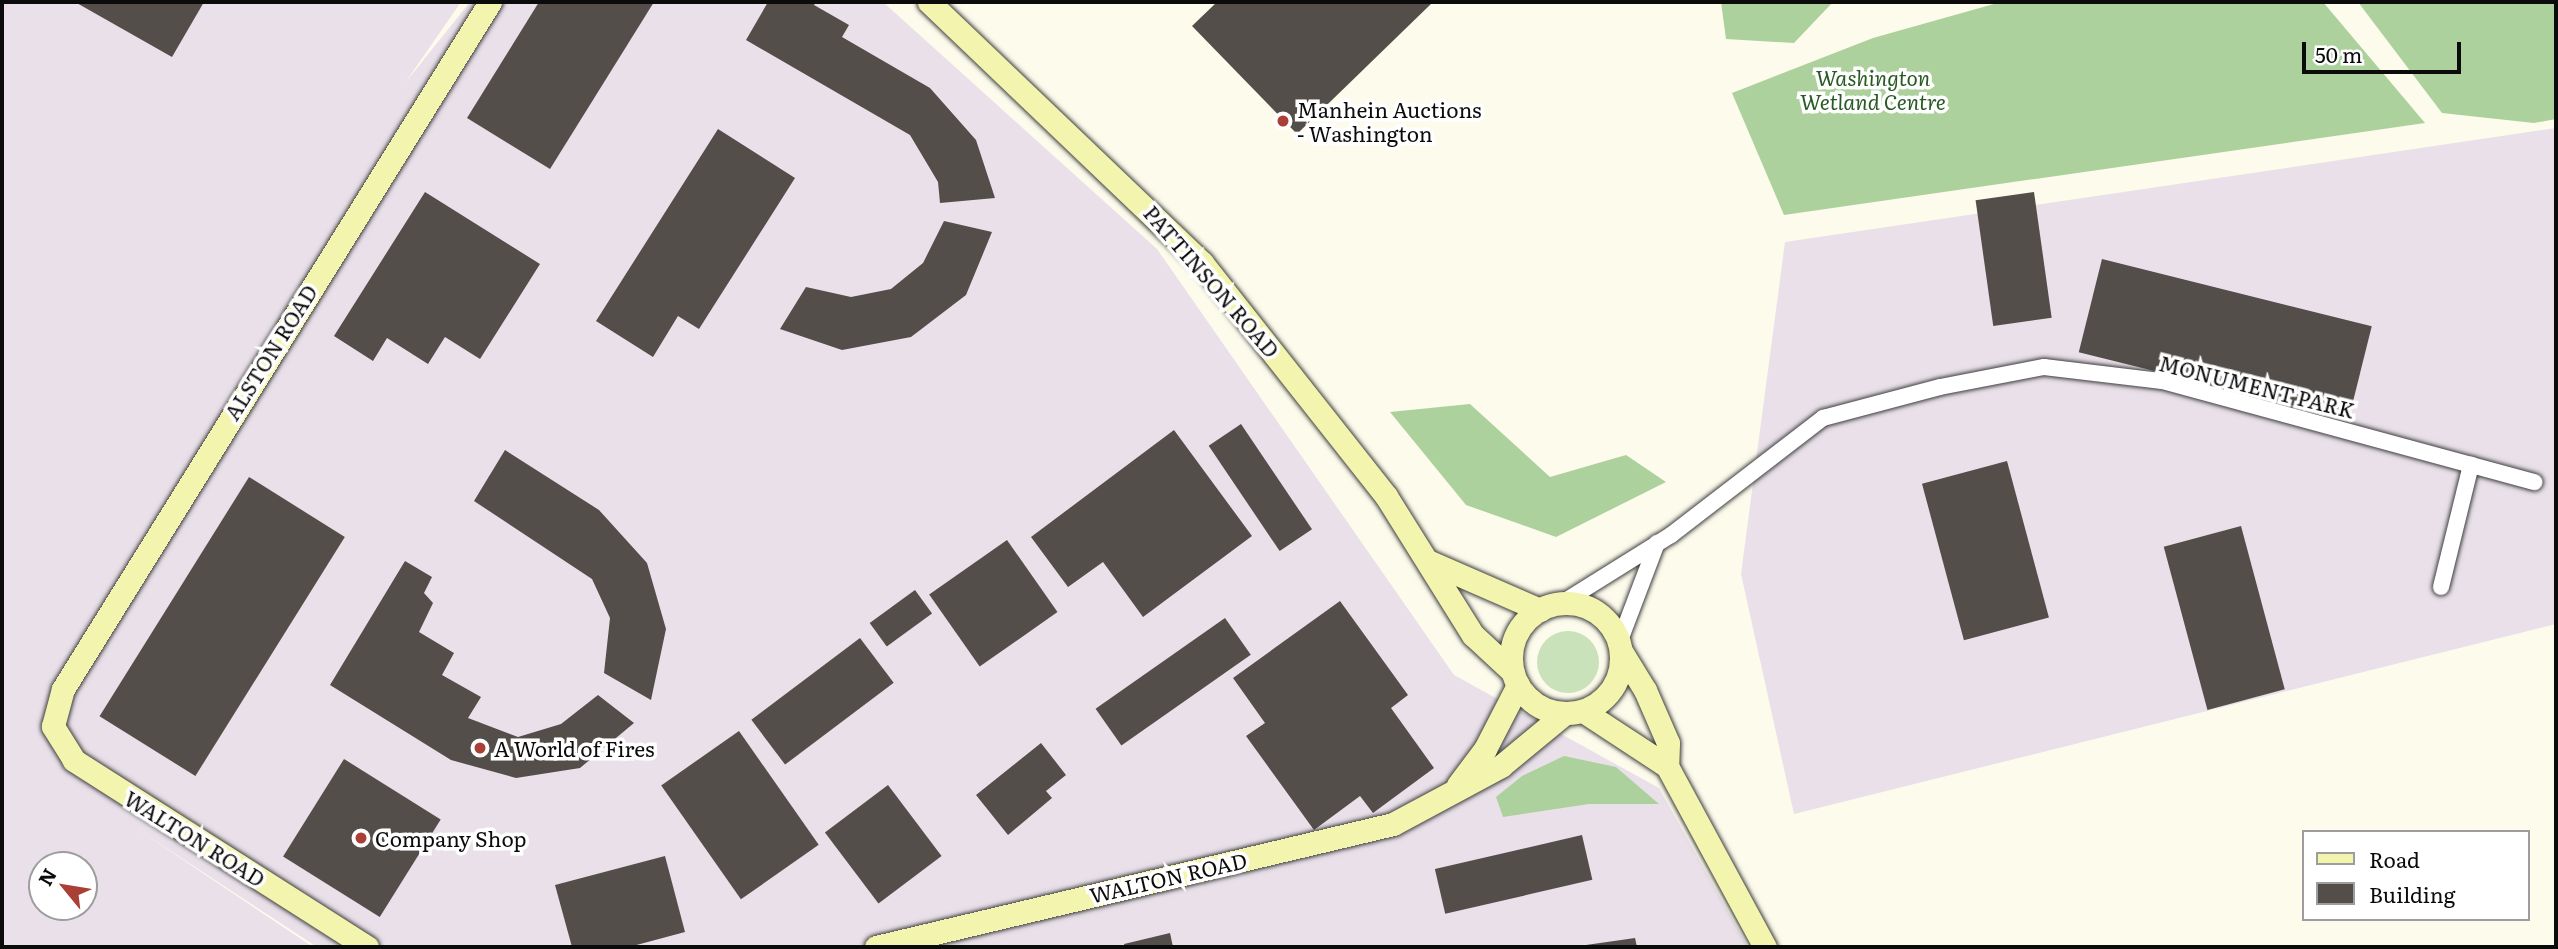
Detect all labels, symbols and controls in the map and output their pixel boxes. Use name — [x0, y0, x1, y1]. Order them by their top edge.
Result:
scale bar — [2306, 28, 2465, 72]
text: 50 m — [2315, 38, 2362, 69]
park label: Washington Wetland Centre — [1800, 64, 1946, 114]
place label: Manhein Auctions - Washington — [1297, 96, 1482, 146]
marker: Manhein Auctions - Washington — [1275, 113, 1291, 129]
street label: PATTINSON ROAD — [1139, 200, 1285, 362]
street label: ALSTON ROAD — [218, 280, 322, 424]
street label: MONUMENT PARK — [2157, 350, 2357, 422]
place label: A World of Fires — [494, 735, 654, 761]
marker: A World of Fires — [472, 740, 488, 756]
street label: WALTON ROAD — [120, 785, 270, 891]
place label: Company Shop — [375, 825, 526, 851]
marker: Company Shop — [353, 830, 369, 846]
legend — [2302, 830, 2530, 921]
text: Road — [2369, 843, 2420, 874]
street label: WALTON ROAD — [1087, 847, 1249, 907]
north arrow — [28, 851, 98, 921]
text: N — [30, 863, 63, 890]
text: Building — [2369, 878, 2455, 909]

